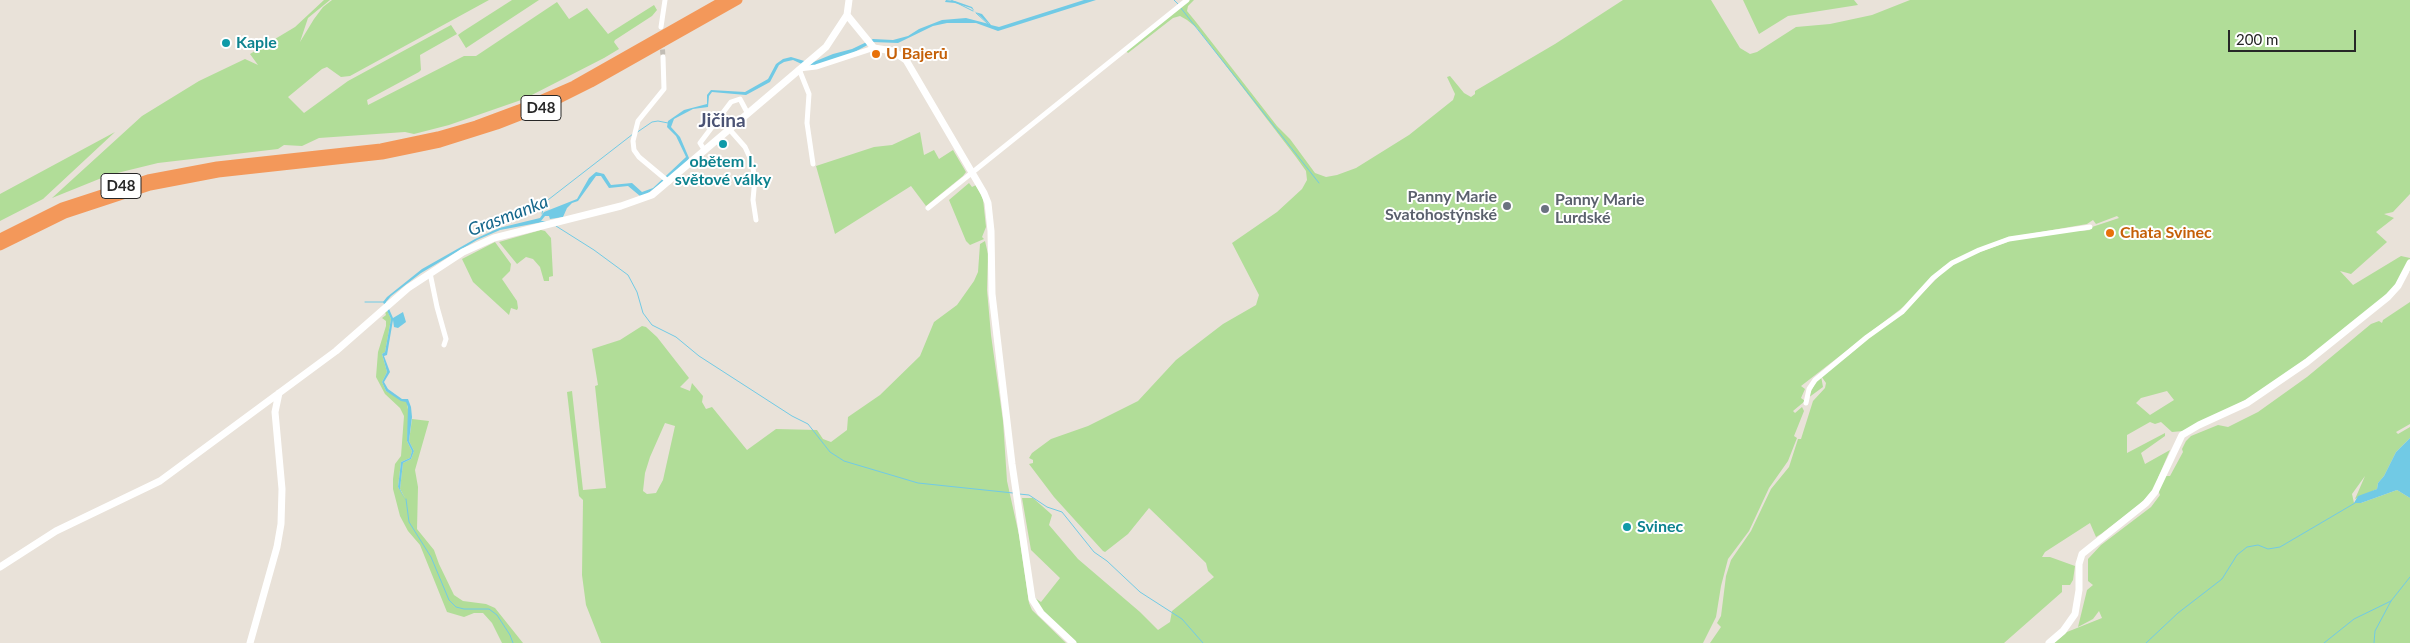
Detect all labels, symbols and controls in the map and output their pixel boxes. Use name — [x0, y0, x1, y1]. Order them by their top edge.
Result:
scale bar — [2230, 20, 2358, 52]
text: 200 m — [2236, 30, 2278, 48]
place label: Kaple — [236, 33, 277, 53]
marker: Kaple — [220, 37, 232, 49]
place label: U Bajerů — [886, 44, 948, 64]
marker: U Bajerů — [870, 48, 882, 60]
road number: D48 — [521, 96, 561, 120]
district label: Jičina — [698, 110, 746, 132]
marker: obětem I. světové války — [717, 138, 729, 150]
place label: obětem I. světové války — [675, 152, 771, 190]
road number: D48 — [101, 174, 141, 198]
place label: Panny Marie Svatohostýnské — [1385, 187, 1497, 225]
place label: Panny Marie Lurdské — [1555, 190, 1645, 228]
water label: Grasmanka — [465, 191, 551, 241]
marker: Panny Marie Svatohostýnské — [1501, 200, 1513, 212]
marker: Panny Marie Lurdské — [1539, 203, 1551, 215]
place label: Chata Svinec — [2120, 223, 2212, 243]
marker: Chata Svinec — [2104, 227, 2116, 239]
place label: Svinec — [1637, 517, 1683, 537]
marker: Svinec — [1621, 521, 1633, 533]

